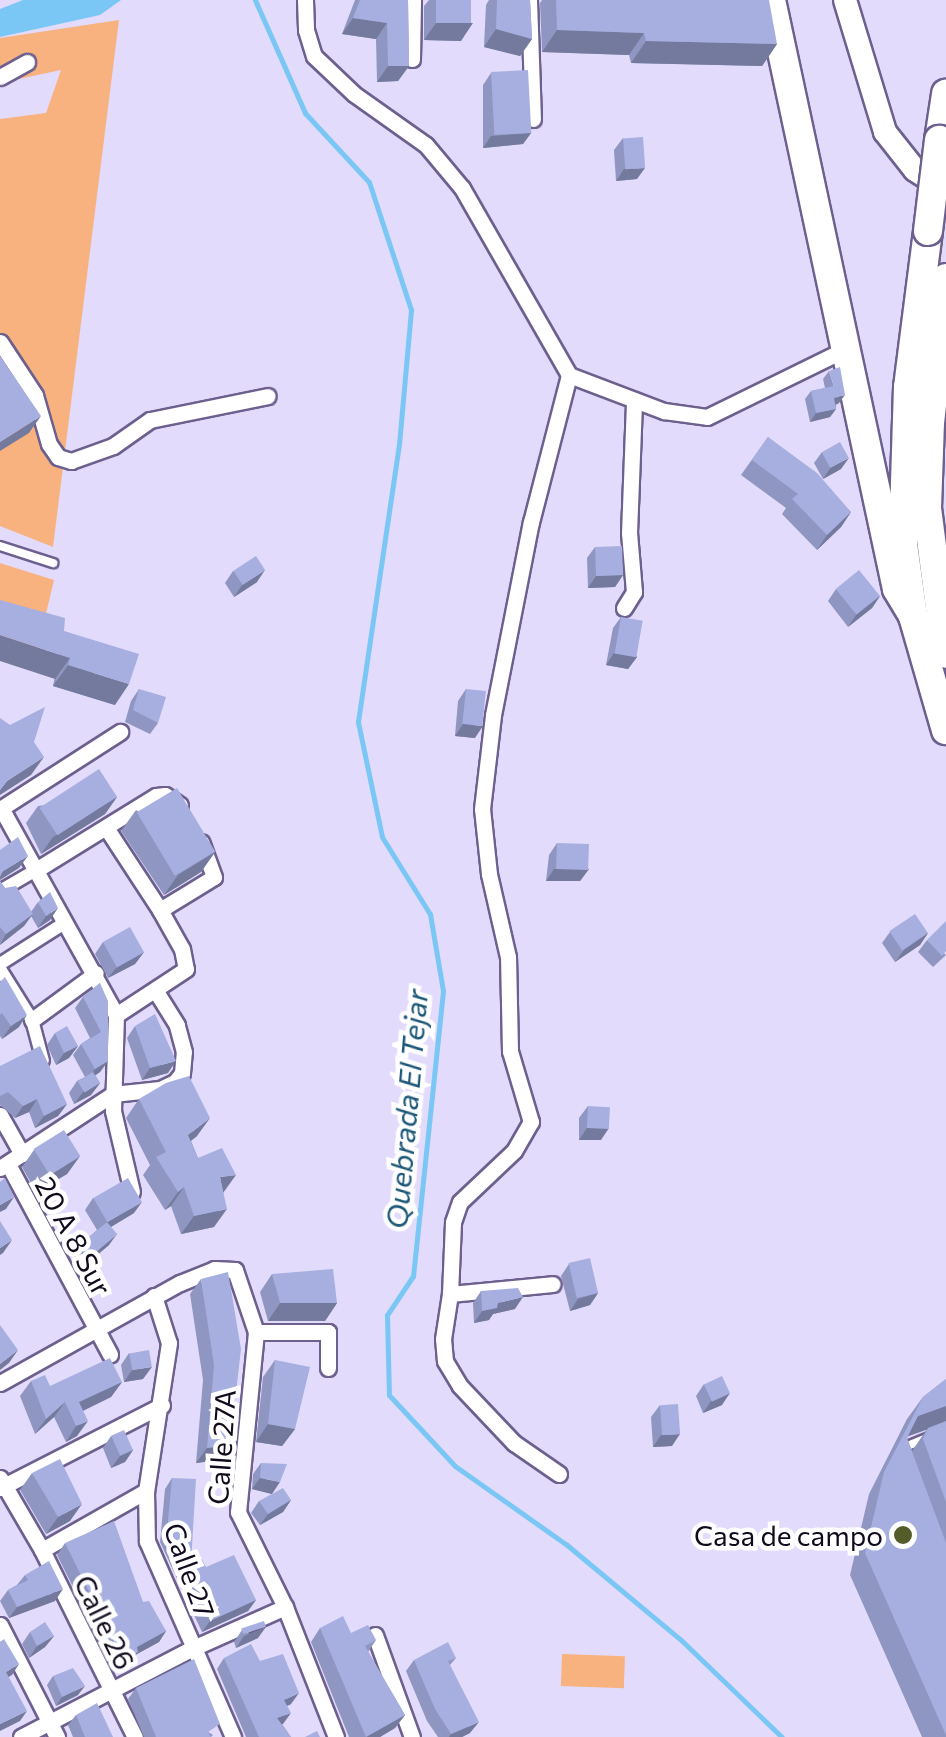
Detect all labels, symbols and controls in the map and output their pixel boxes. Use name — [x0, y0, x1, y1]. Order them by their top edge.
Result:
water label: Quebrada El Tejar — [378, 988, 434, 1230]
street label: 20 A 8 Sur — [29, 1171, 119, 1301]
street label: Calle 27A — [200, 1388, 242, 1506]
street label: Calle 27 — [157, 1518, 223, 1622]
place label: Casa de campo — [694, 1518, 883, 1552]
marker: Casa de campo — [892, 1524, 914, 1546]
street label: Calle 26 — [68, 1569, 142, 1675]

